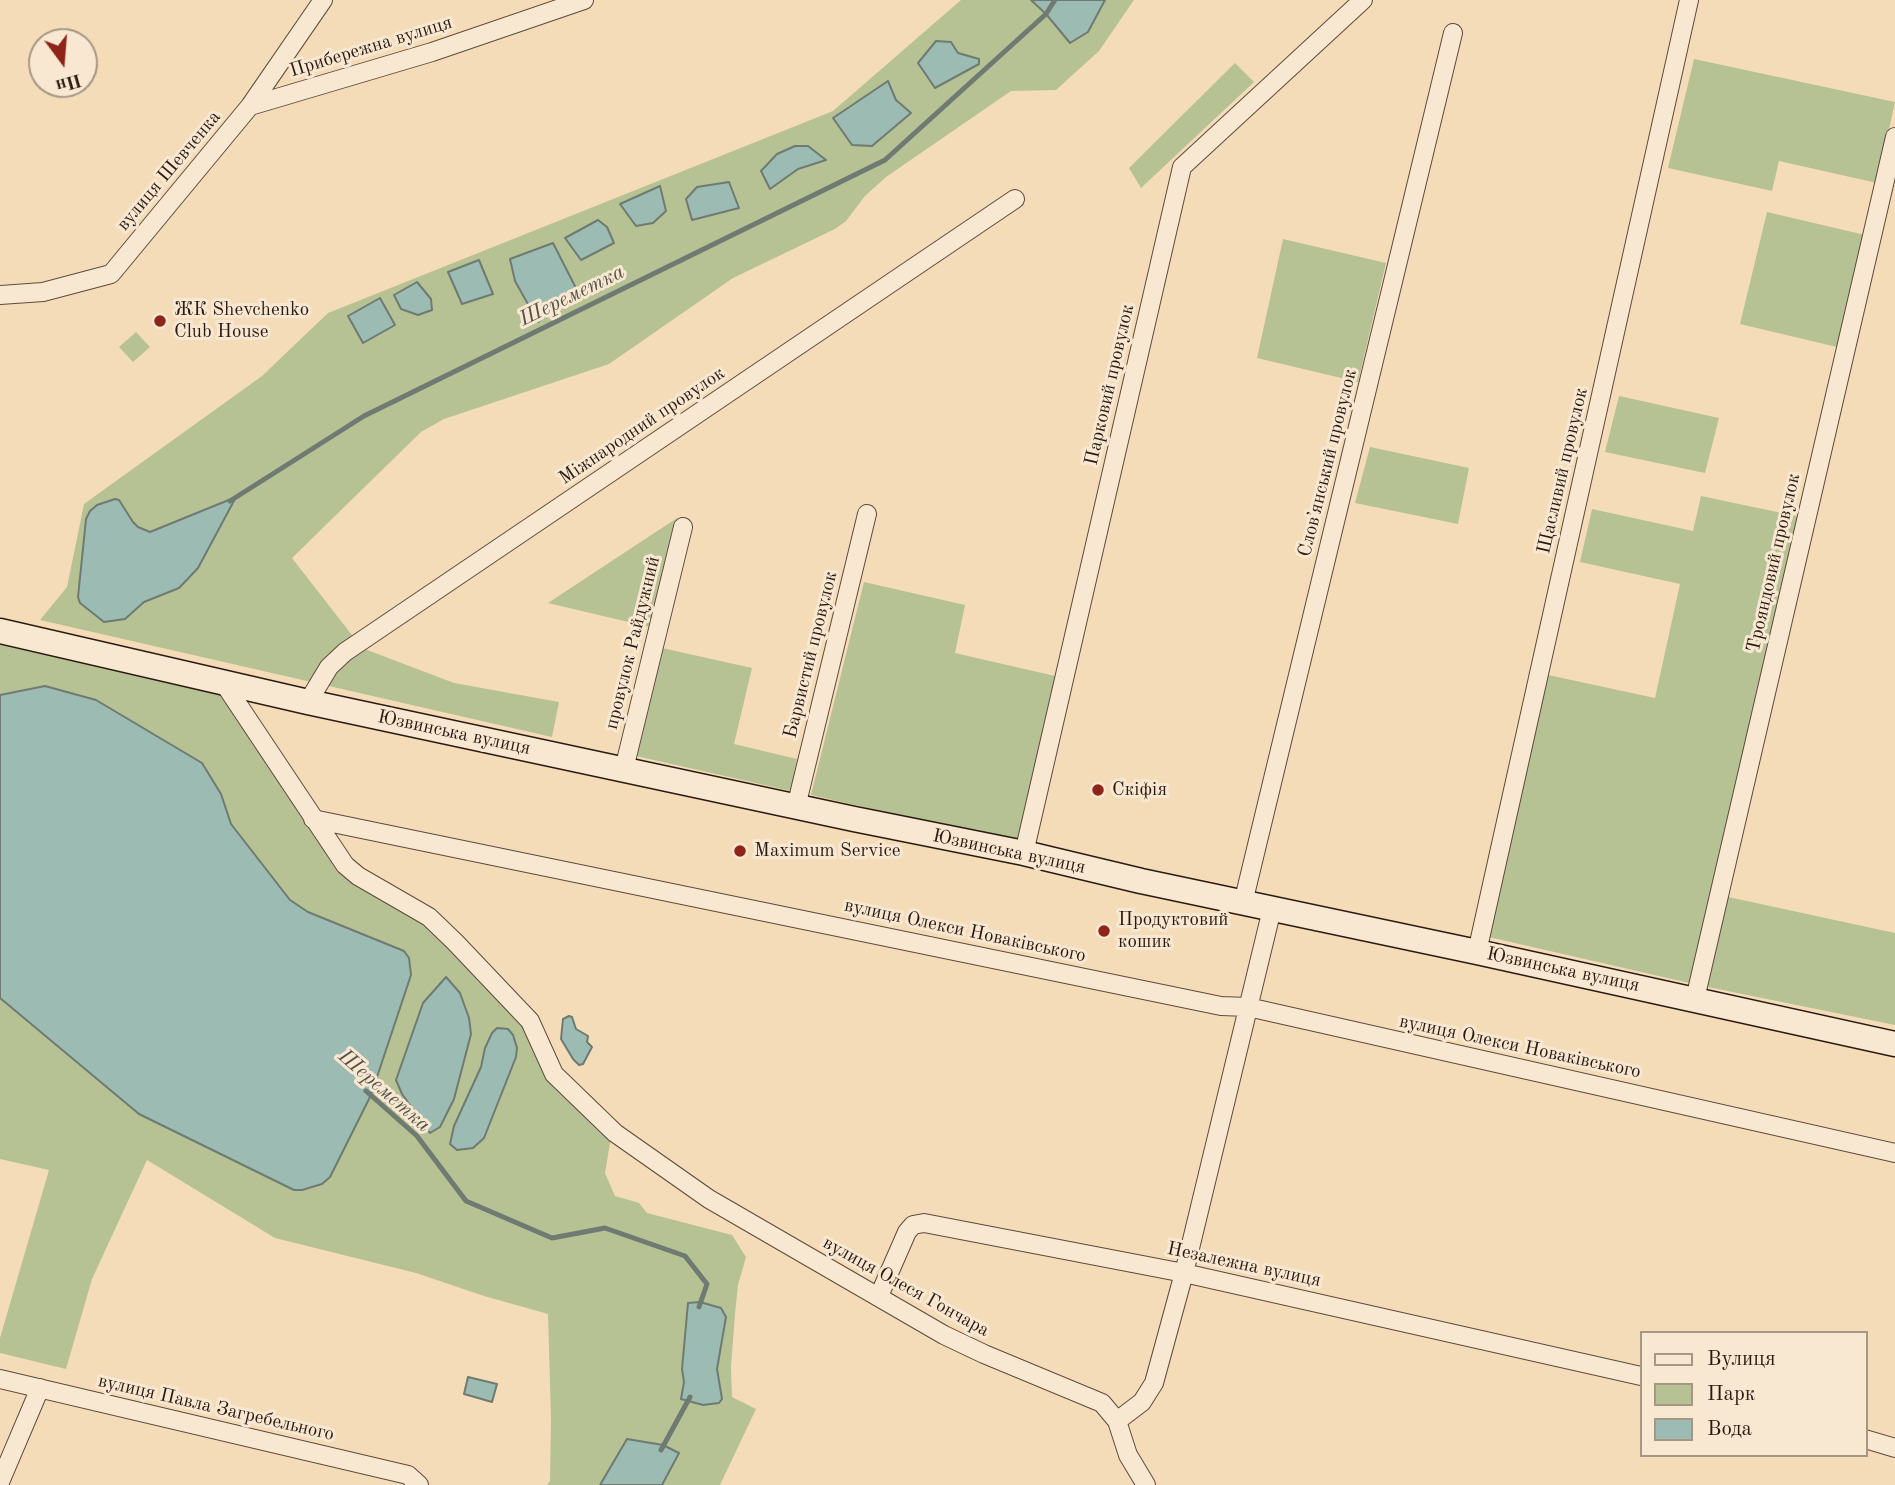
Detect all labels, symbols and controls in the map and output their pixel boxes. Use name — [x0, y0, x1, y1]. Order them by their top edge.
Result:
street label: Прибережна вулиця — [287, 11, 455, 83]
north arrow — [28, 28, 98, 98]
text: Пн — [53, 69, 84, 94]
street label: вулиця Шевченка — [112, 106, 226, 236]
water label: Шереметка — [515, 260, 629, 332]
place label: ЖК Shevchenko Club House — [174, 299, 309, 343]
street label: Парковий провулок — [1080, 302, 1140, 468]
marker: ЖК Shevchenko Club House — [152, 313, 168, 329]
street label: Міжнародний провулок — [555, 362, 729, 490]
street label: Словʼянський провулок — [1294, 367, 1362, 559]
street label: Щасливий провулок — [1533, 386, 1593, 556]
street label: Трояндовий провулок — [1742, 471, 1806, 655]
street label: провулок Райдужний — [600, 554, 666, 732]
street label: Барвистий провулок — [779, 569, 843, 741]
street label: Юзвинська вулиця — [376, 706, 532, 760]
place label: Скіфія — [1112, 779, 1167, 801]
marker: Скіфія — [1090, 782, 1106, 798]
street label: Юзвинська вулиця — [931, 825, 1087, 879]
place label: Maximum Service — [754, 840, 900, 862]
marker: Maximum Service — [732, 843, 748, 859]
street label: вулиця Олекси Новаківського — [842, 894, 1088, 968]
place label: Продуктовий кошик — [1118, 909, 1229, 953]
marker: Продуктовий кошик — [1096, 923, 1112, 939]
street label: Юзвинська вулиця — [1485, 943, 1641, 997]
street label: вулиця Олекси Новаківського — [1397, 1010, 1643, 1084]
water label: Шереметка — [333, 1044, 435, 1138]
street label: вулиця Олеся Гончара — [819, 1232, 993, 1342]
street label: Незалежна вулиця — [1165, 1238, 1323, 1292]
legend — [1640, 1331, 1867, 1457]
text: Вулиця — [1707, 1349, 1776, 1370]
street label: вулиця Павла Загребельного — [96, 1370, 336, 1446]
text: Парк — [1707, 1384, 1755, 1405]
text: Вода — [1707, 1419, 1752, 1440]

